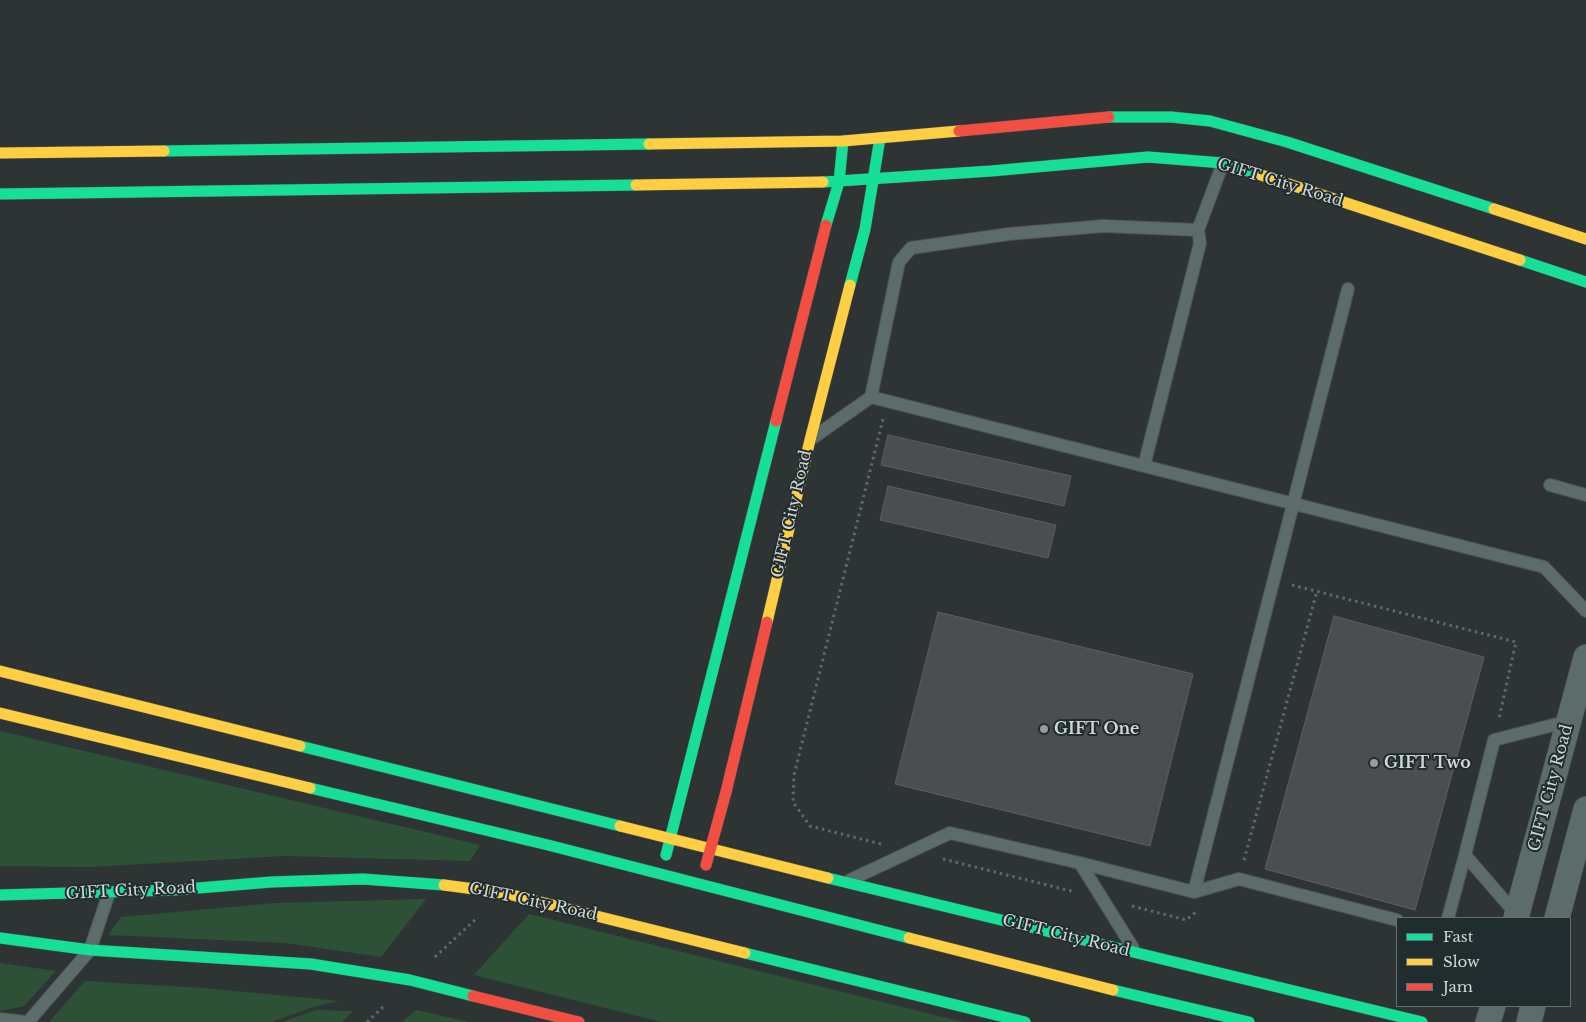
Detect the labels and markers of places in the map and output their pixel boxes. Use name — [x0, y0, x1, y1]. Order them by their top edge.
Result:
place label: GIFT One — [1054, 719, 1139, 739]
marker: GIFT One — [1038, 723, 1050, 735]
place label: GIFT Two — [1384, 753, 1471, 773]
marker: GIFT Two — [1368, 757, 1380, 769]

